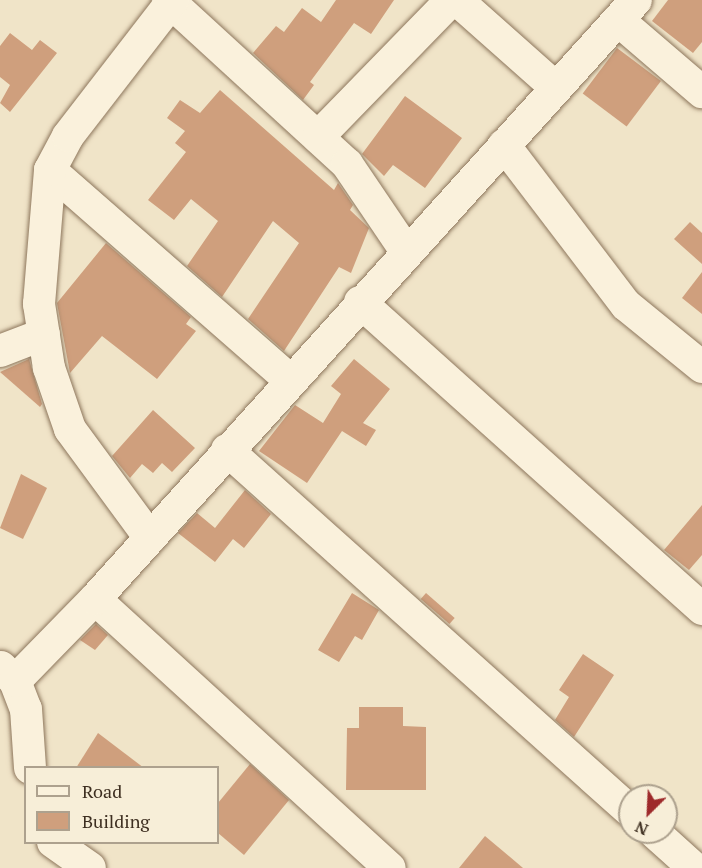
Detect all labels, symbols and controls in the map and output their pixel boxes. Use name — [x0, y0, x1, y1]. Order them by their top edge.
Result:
legend — [24, 766, 219, 844]
text: Road — [82, 779, 122, 803]
north arrow — [618, 784, 678, 844]
text: Building — [82, 809, 150, 833]
text: N — [631, 816, 652, 841]

